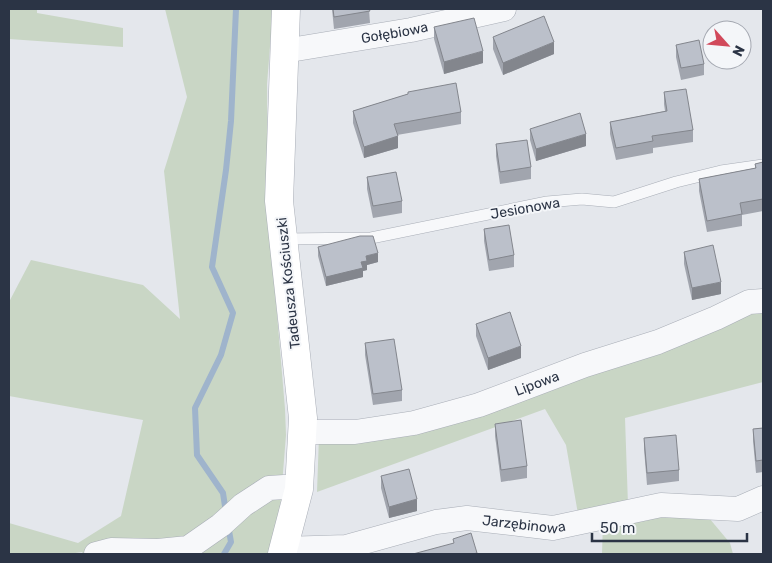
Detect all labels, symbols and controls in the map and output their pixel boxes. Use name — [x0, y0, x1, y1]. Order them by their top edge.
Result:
street label: Gołębiowa — [360, 18, 430, 47]
north arrow — [702, 20, 752, 70]
text: N — [728, 42, 748, 59]
street label: Jesionowa — [489, 194, 561, 223]
street label: Tadeusza Kościuszki — [273, 216, 304, 350]
street label: Lipowa — [512, 368, 562, 400]
scale bar — [592, 510, 747, 542]
street label: Jarzębinowa — [481, 512, 567, 537]
text: 50 m — [600, 519, 635, 537]

